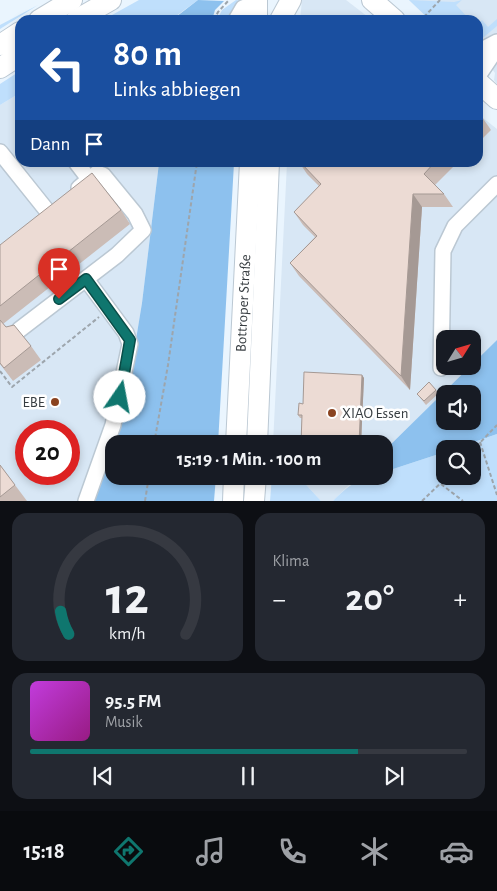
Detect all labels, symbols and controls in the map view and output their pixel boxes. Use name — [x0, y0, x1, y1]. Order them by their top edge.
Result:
icon: left — [30, 35, 95, 100]
text: 80 m — [113, 37, 182, 72]
text: Links abbiegen — [113, 78, 241, 100]
icon: arrive — [80, 130, 108, 158]
text: Dann — [30, 135, 70, 154]
pin — [38, 248, 80, 299]
street label: Bottroper Straße — [234, 254, 253, 352]
icon: arrive — [45, 255, 73, 283]
north arrow — [436, 330, 481, 375]
map controls — [436, 330, 481, 485]
position arrow — [93, 370, 145, 422]
button: sound — [436, 385, 481, 430]
place label: EBE — [22, 395, 45, 410]
marker: EBE — [49, 396, 61, 408]
place label: XIAO Essen — [342, 406, 408, 421]
marker: XIAO Essen — [326, 407, 338, 419]
speed limit sign: 20 — [15, 420, 80, 485]
button: search — [436, 440, 481, 485]
text: 15:19 · 1 Min. · 100 m — [177, 450, 321, 469]
text: Klima — [273, 553, 309, 569]
text: 12 — [106, 571, 149, 623]
text: 20° — [345, 580, 394, 618]
text: − — [273, 586, 286, 614]
text: + — [454, 586, 467, 614]
text: km/h — [109, 625, 146, 643]
text: 95.5 FM — [105, 692, 161, 711]
text: Musik — [105, 714, 143, 730]
icon: previous — [89, 762, 117, 790]
icon: pause — [234, 762, 262, 790]
icon: next — [380, 762, 408, 790]
icon: directions — [111, 834, 146, 869]
icon: music — [193, 834, 228, 869]
icon: phone — [275, 834, 310, 869]
icon: climate — [357, 834, 392, 869]
icon: car — [439, 834, 474, 869]
text: 15:18 — [23, 840, 65, 862]

